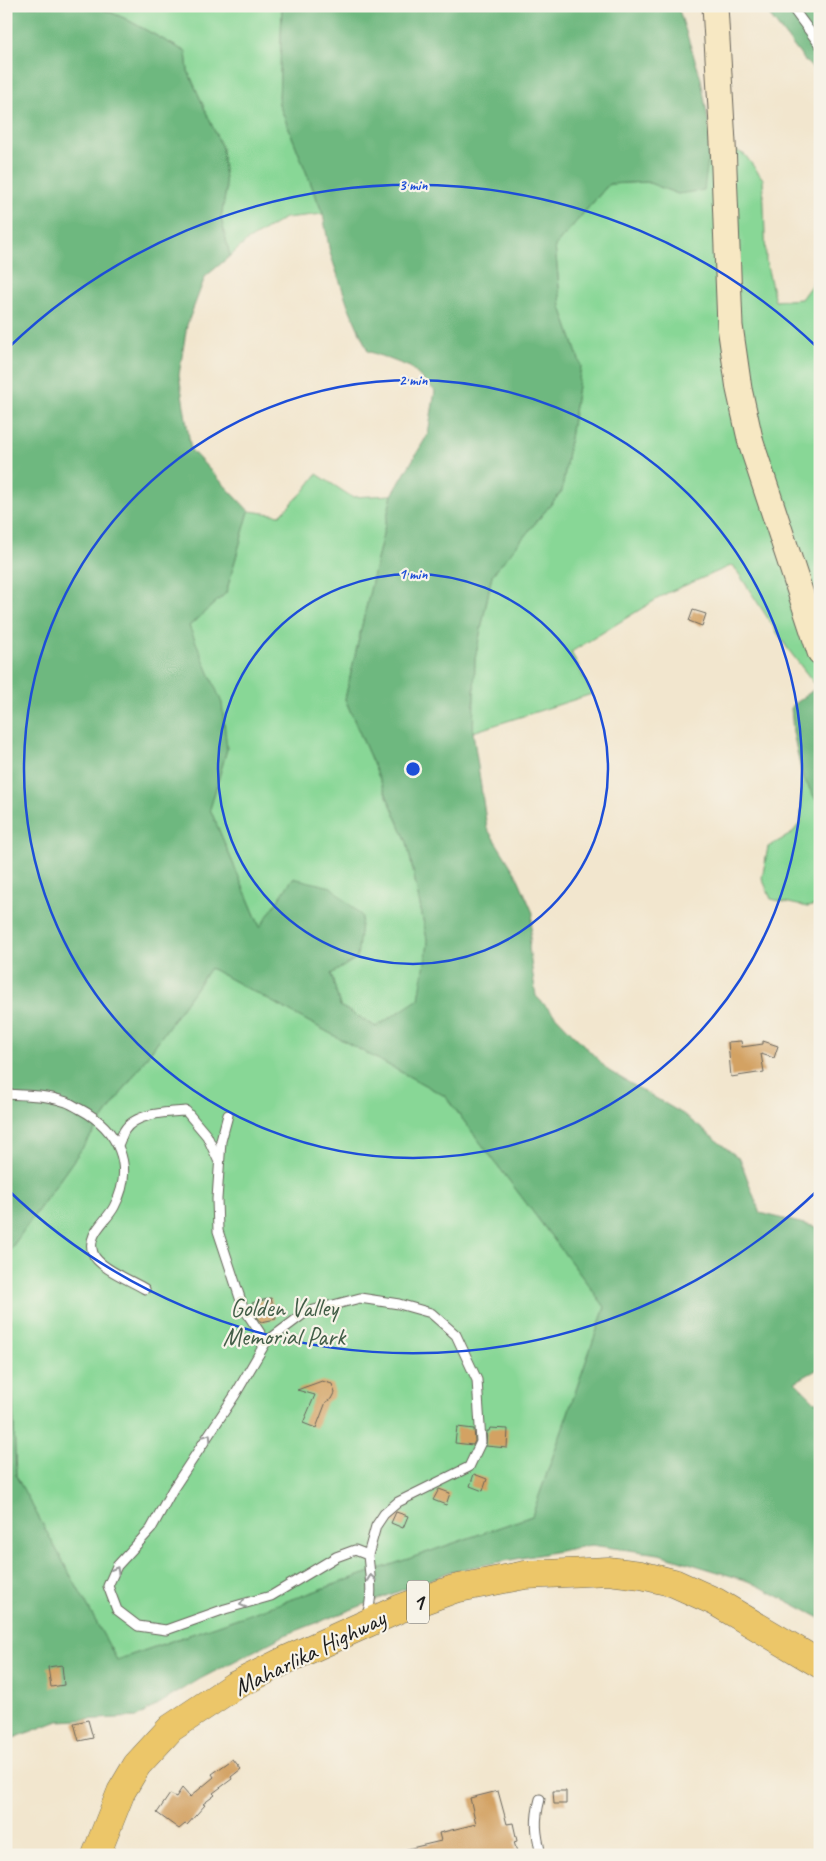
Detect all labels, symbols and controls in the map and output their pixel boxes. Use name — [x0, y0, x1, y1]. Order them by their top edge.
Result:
text: 3 min — [399, 176, 428, 195]
text: 2 min — [399, 371, 428, 390]
text: 1 min — [399, 565, 428, 584]
centre of rings — [404, 760, 422, 778]
park label: Golden Valley Memorial Park — [223, 1292, 347, 1353]
one-way arrow — [202, 1433, 211, 1442]
one-way arrow — [110, 1566, 120, 1575]
one-way arrow — [366, 1574, 377, 1582]
road number: 1 — [407, 1580, 429, 1624]
one-way arrow — [239, 1599, 248, 1609]
street label: Maharlika Highway — [228, 1602, 392, 1703]

